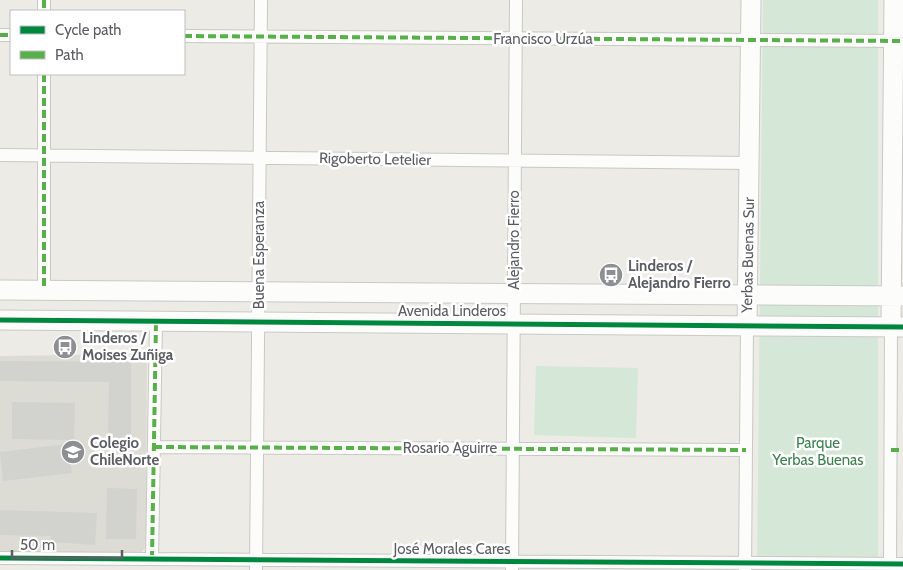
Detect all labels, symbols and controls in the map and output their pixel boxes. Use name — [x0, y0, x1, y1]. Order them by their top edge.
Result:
legend — [10, 10, 185, 75]
text: Cycle path — [55, 21, 121, 39]
street label: Francisco Urzúa — [493, 30, 594, 48]
text: Path — [55, 46, 84, 64]
street label: Rigoberto Letelier — [319, 149, 431, 169]
street label: Alejandro Fierro — [505, 190, 523, 290]
street label: Yerbas Buenas Sur — [738, 197, 758, 314]
street label: Buena Esperanza — [250, 200, 268, 309]
place label: Linderos / Alejandro Fierro — [628, 257, 731, 292]
bus stop icon: Linderos / Alejandro Fierro — [598, 262, 624, 288]
street label: Avenida Linderos — [398, 302, 506, 320]
place label: Linderos / Moises Zuñiga — [82, 329, 174, 364]
bus stop icon: Linderos / Moises Zuñiga — [52, 334, 78, 360]
place label: Colegio ChileNorte — [90, 434, 159, 469]
park label: Parque Yerbas Buenas — [772, 434, 863, 469]
school or university icon: Colegio ChileNorte — [60, 439, 86, 465]
street label: Rosario Aguirre — [403, 439, 498, 457]
scale bar — [12, 528, 122, 560]
text: 50 m — [20, 536, 55, 554]
street label: José Morales Cares — [393, 540, 510, 558]

